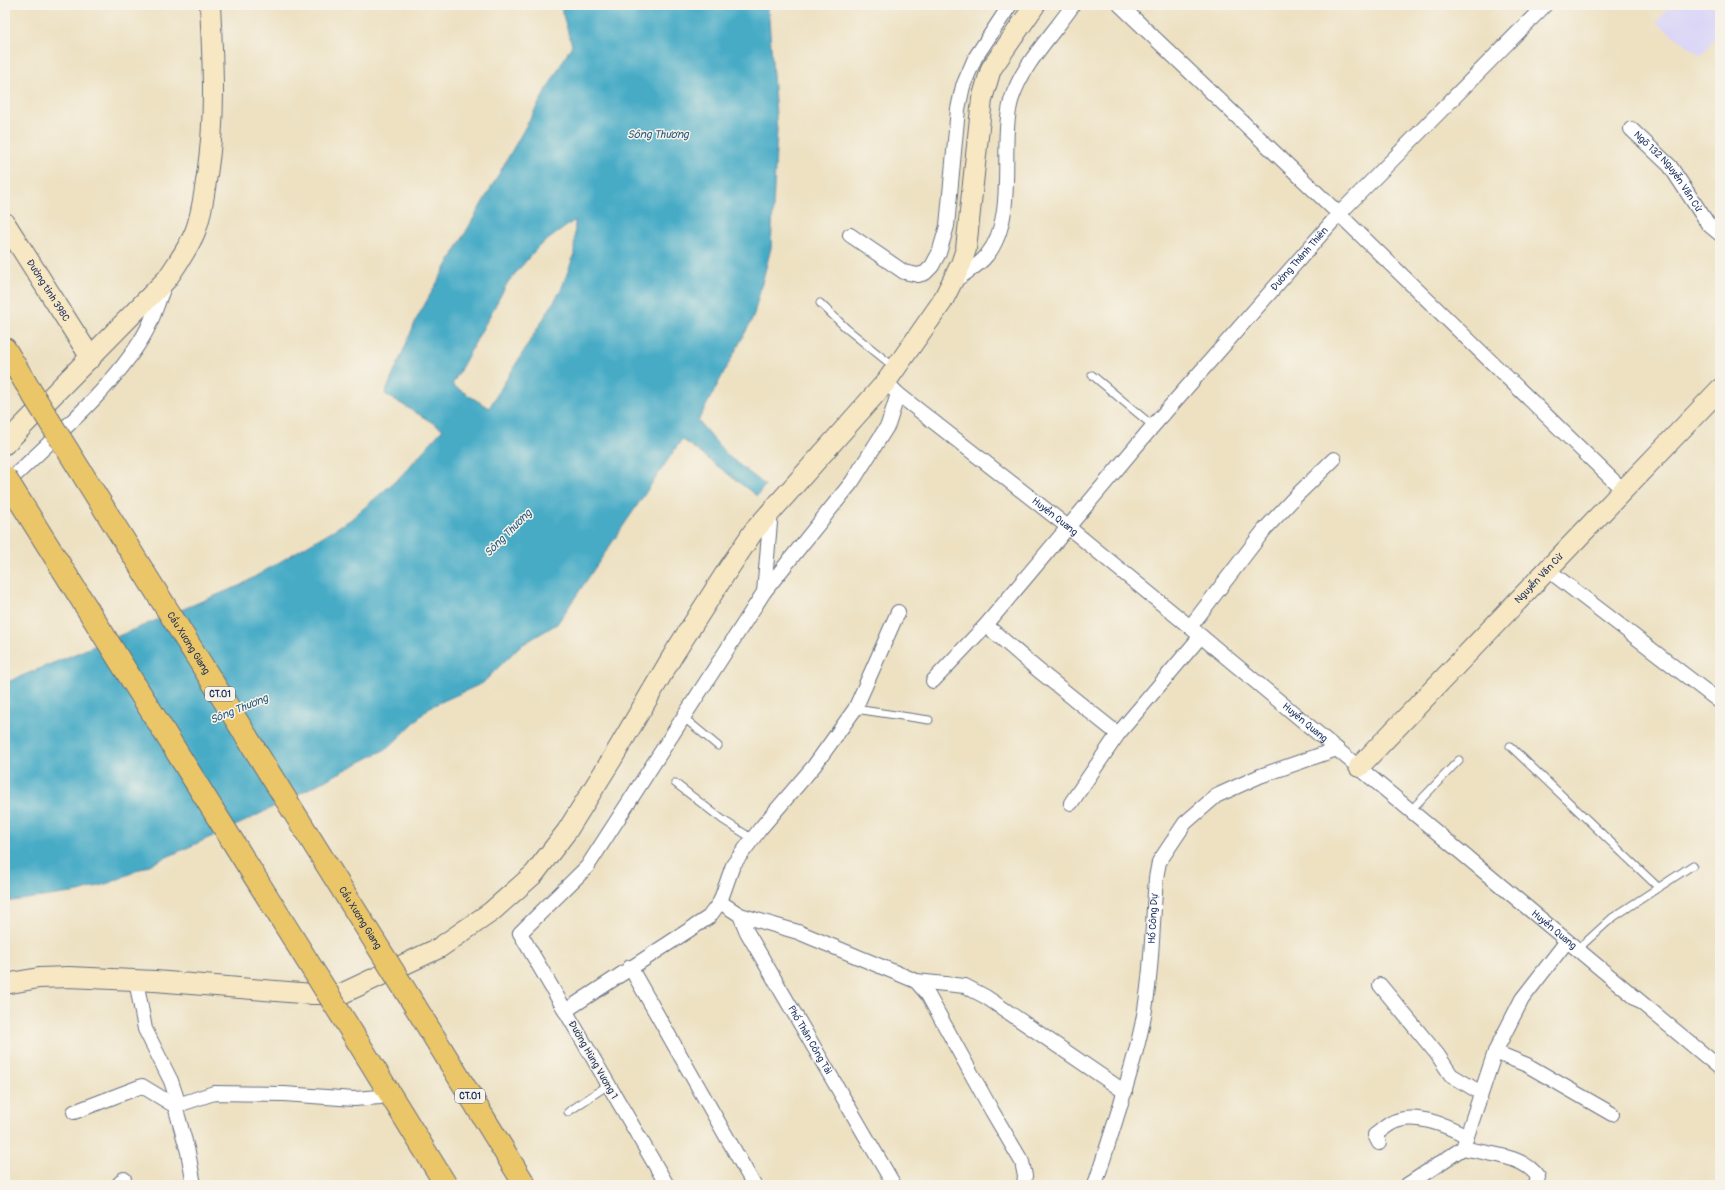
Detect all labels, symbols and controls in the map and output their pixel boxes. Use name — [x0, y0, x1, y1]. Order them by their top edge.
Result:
water label: Sông Thương — [627, 128, 690, 141]
street label: Ngõ 132 Nguyễn Văn Cừ — [1631, 129, 1705, 215]
street label: Đường Thánh Thiên — [1268, 224, 1331, 293]
street label: Đường tỉnh 398C — [24, 257, 72, 324]
street label: Huyền Quang — [1029, 495, 1080, 538]
water label: Sông Thương — [482, 506, 535, 559]
street label: Nguyễn Văn Cừ — [1512, 550, 1566, 606]
street label: Cầu Xương Giang — [164, 610, 212, 677]
road number: CT.01 — [205, 687, 235, 701]
water label: Sông Thương — [208, 691, 271, 727]
street label: Huyền Quang — [1280, 700, 1330, 745]
street label: Cầu Xương Giang — [336, 885, 384, 951]
street label: Hồ Công Dự — [1145, 893, 1161, 944]
street label: Huyền Quang — [1529, 908, 1579, 952]
street label: Phố Thân Công Tài — [785, 1004, 834, 1076]
street label: Đường Hùng Vương 1 — [566, 1019, 620, 1101]
road number: CT.01 — [455, 1089, 485, 1103]

